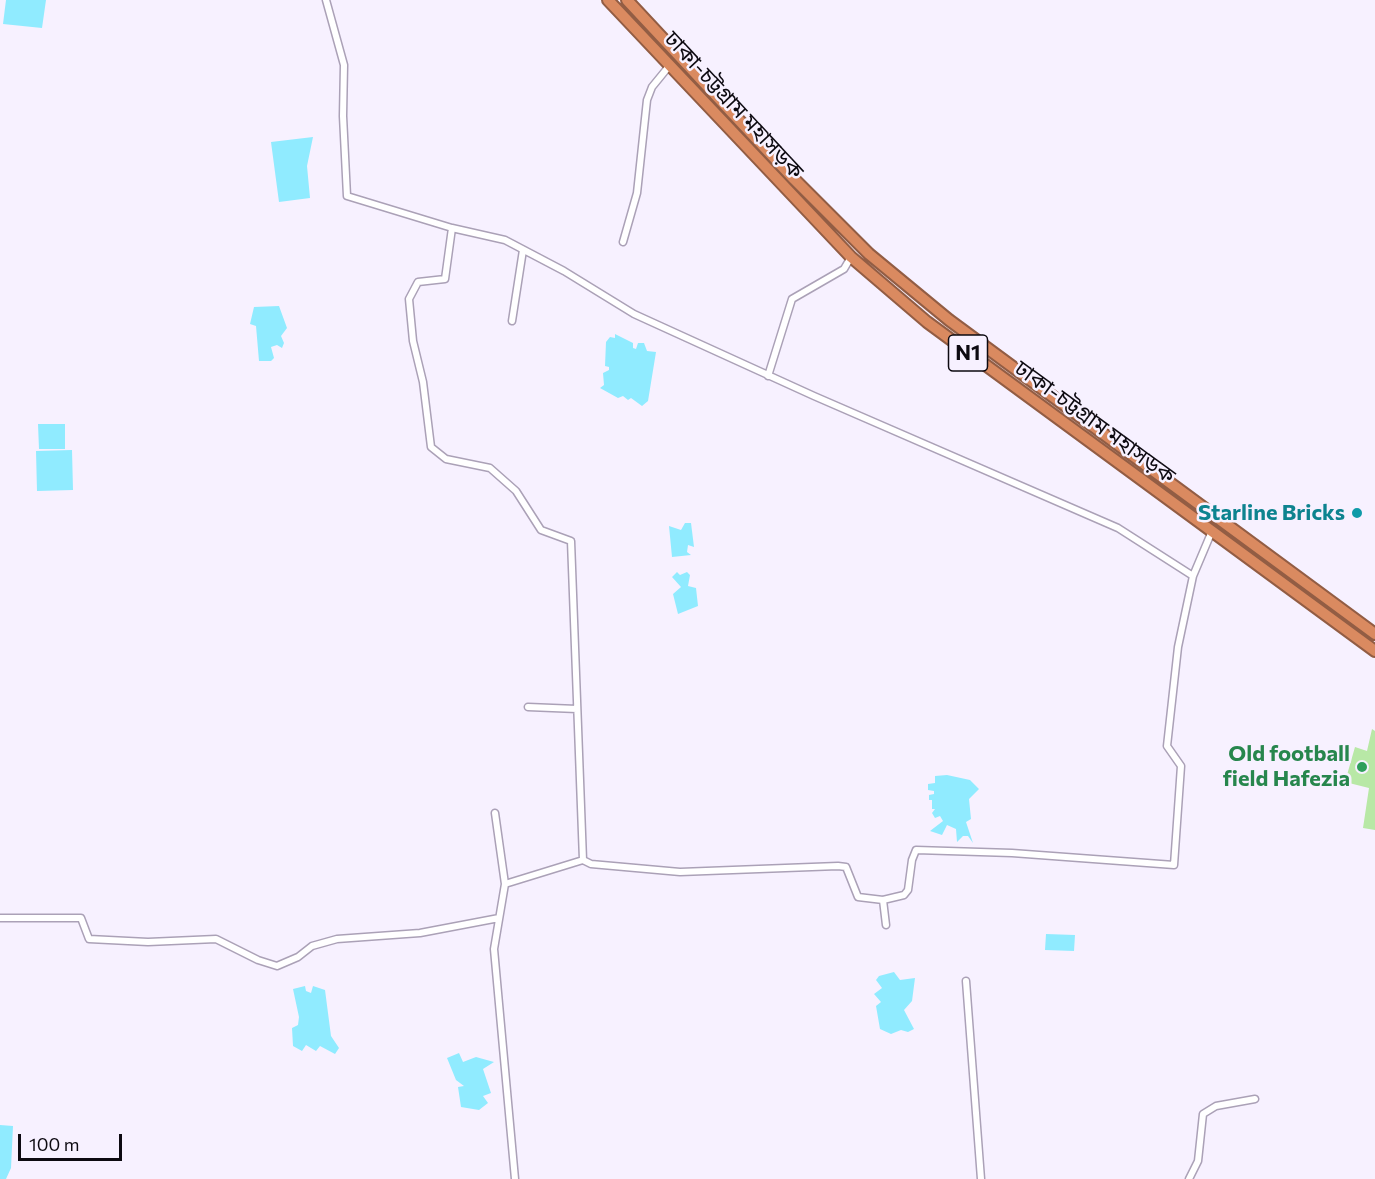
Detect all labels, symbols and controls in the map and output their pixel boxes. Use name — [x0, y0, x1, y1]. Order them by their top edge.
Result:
street label: ঢাকা-চট্টগ্রাম মহাসড়ক — [659, 26, 809, 184]
road number: N1 — [948, 335, 988, 371]
street label: ঢাকা-চট্টগ্রাম মহাসড়ক — [1010, 355, 1180, 489]
place label: Starline Bricks — [1198, 500, 1345, 526]
marker: Starline Bricks — [1350, 506, 1364, 520]
place label: Old football field Hafezia — [1223, 741, 1350, 792]
marker: Old football field Hafezia — [1355, 760, 1369, 774]
scale bar — [21, 1122, 124, 1160]
text: 100 m — [29, 1133, 79, 1155]

